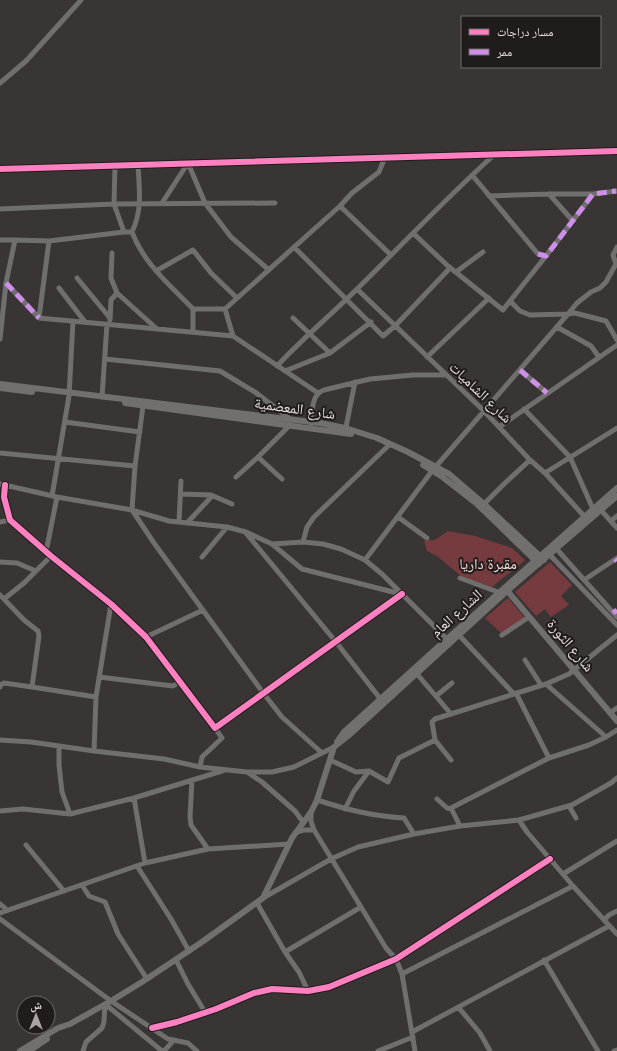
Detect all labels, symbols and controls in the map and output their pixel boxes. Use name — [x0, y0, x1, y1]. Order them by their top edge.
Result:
legend — [461, 16, 601, 68]
text: مسار دراجات — [497, 24, 554, 40]
text: ممر — [496, 44, 512, 60]
street label: شارع الشاميات — [445, 357, 517, 428]
street label: شارع المعضمية — [253, 393, 337, 424]
park label: مقبرة داريا — [459, 554, 517, 573]
street label: الشارع العام — [426, 585, 487, 642]
street label: شارع الثورة — [543, 615, 599, 676]
north arrow — [16, 995, 56, 1035]
text: ش — [30, 998, 42, 1013]

